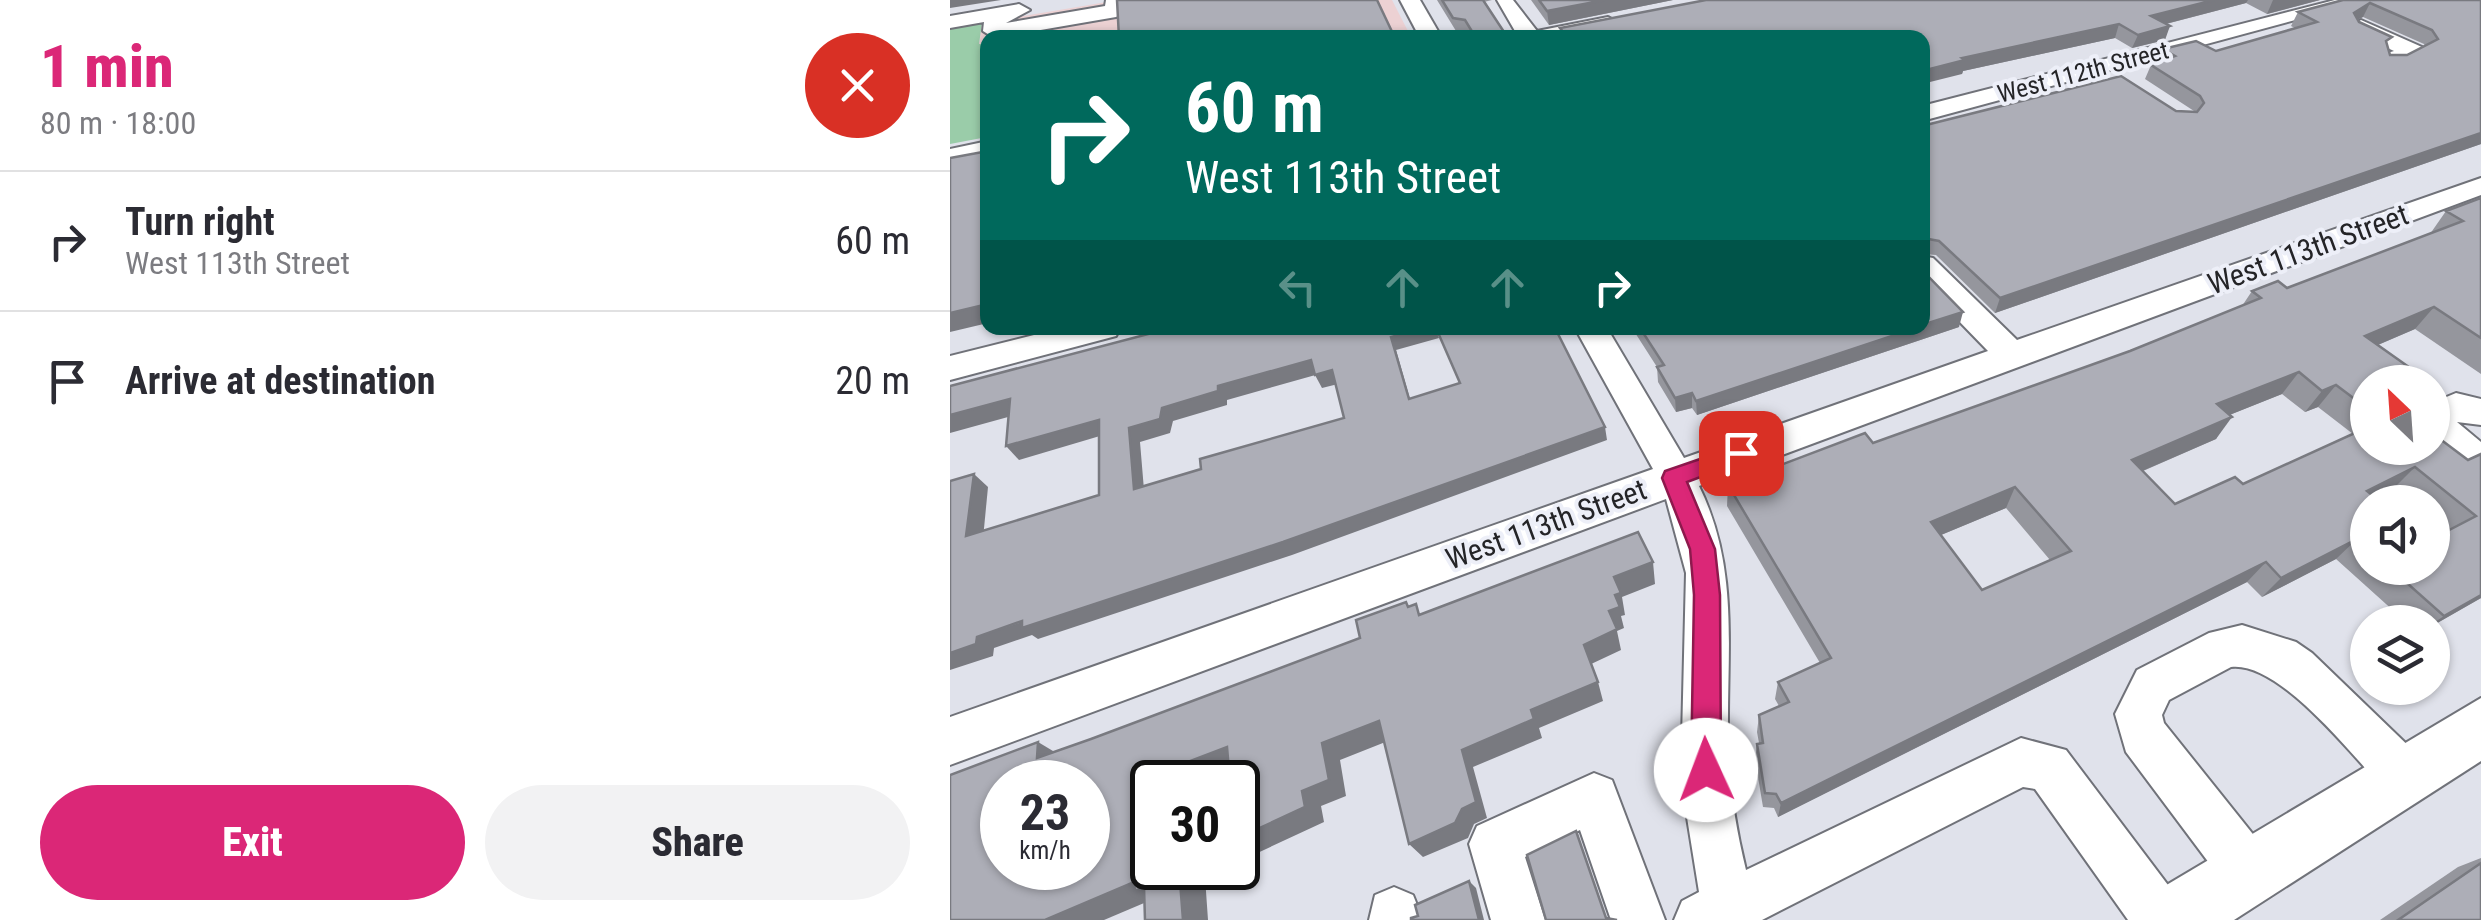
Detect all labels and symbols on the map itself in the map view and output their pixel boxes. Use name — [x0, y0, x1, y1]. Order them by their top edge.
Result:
street label: West 112th Street — [1994, 35, 2172, 109]
street label: West 113th Street — [2203, 196, 2413, 302]
north arrow — [2350, 365, 2450, 465]
pin — [1699, 411, 1784, 496]
street label: West 113th Street — [1441, 471, 1651, 577]
position arrow — [1654, 718, 1758, 822]
speed limit sign: 30 — [1130, 760, 1260, 890]

